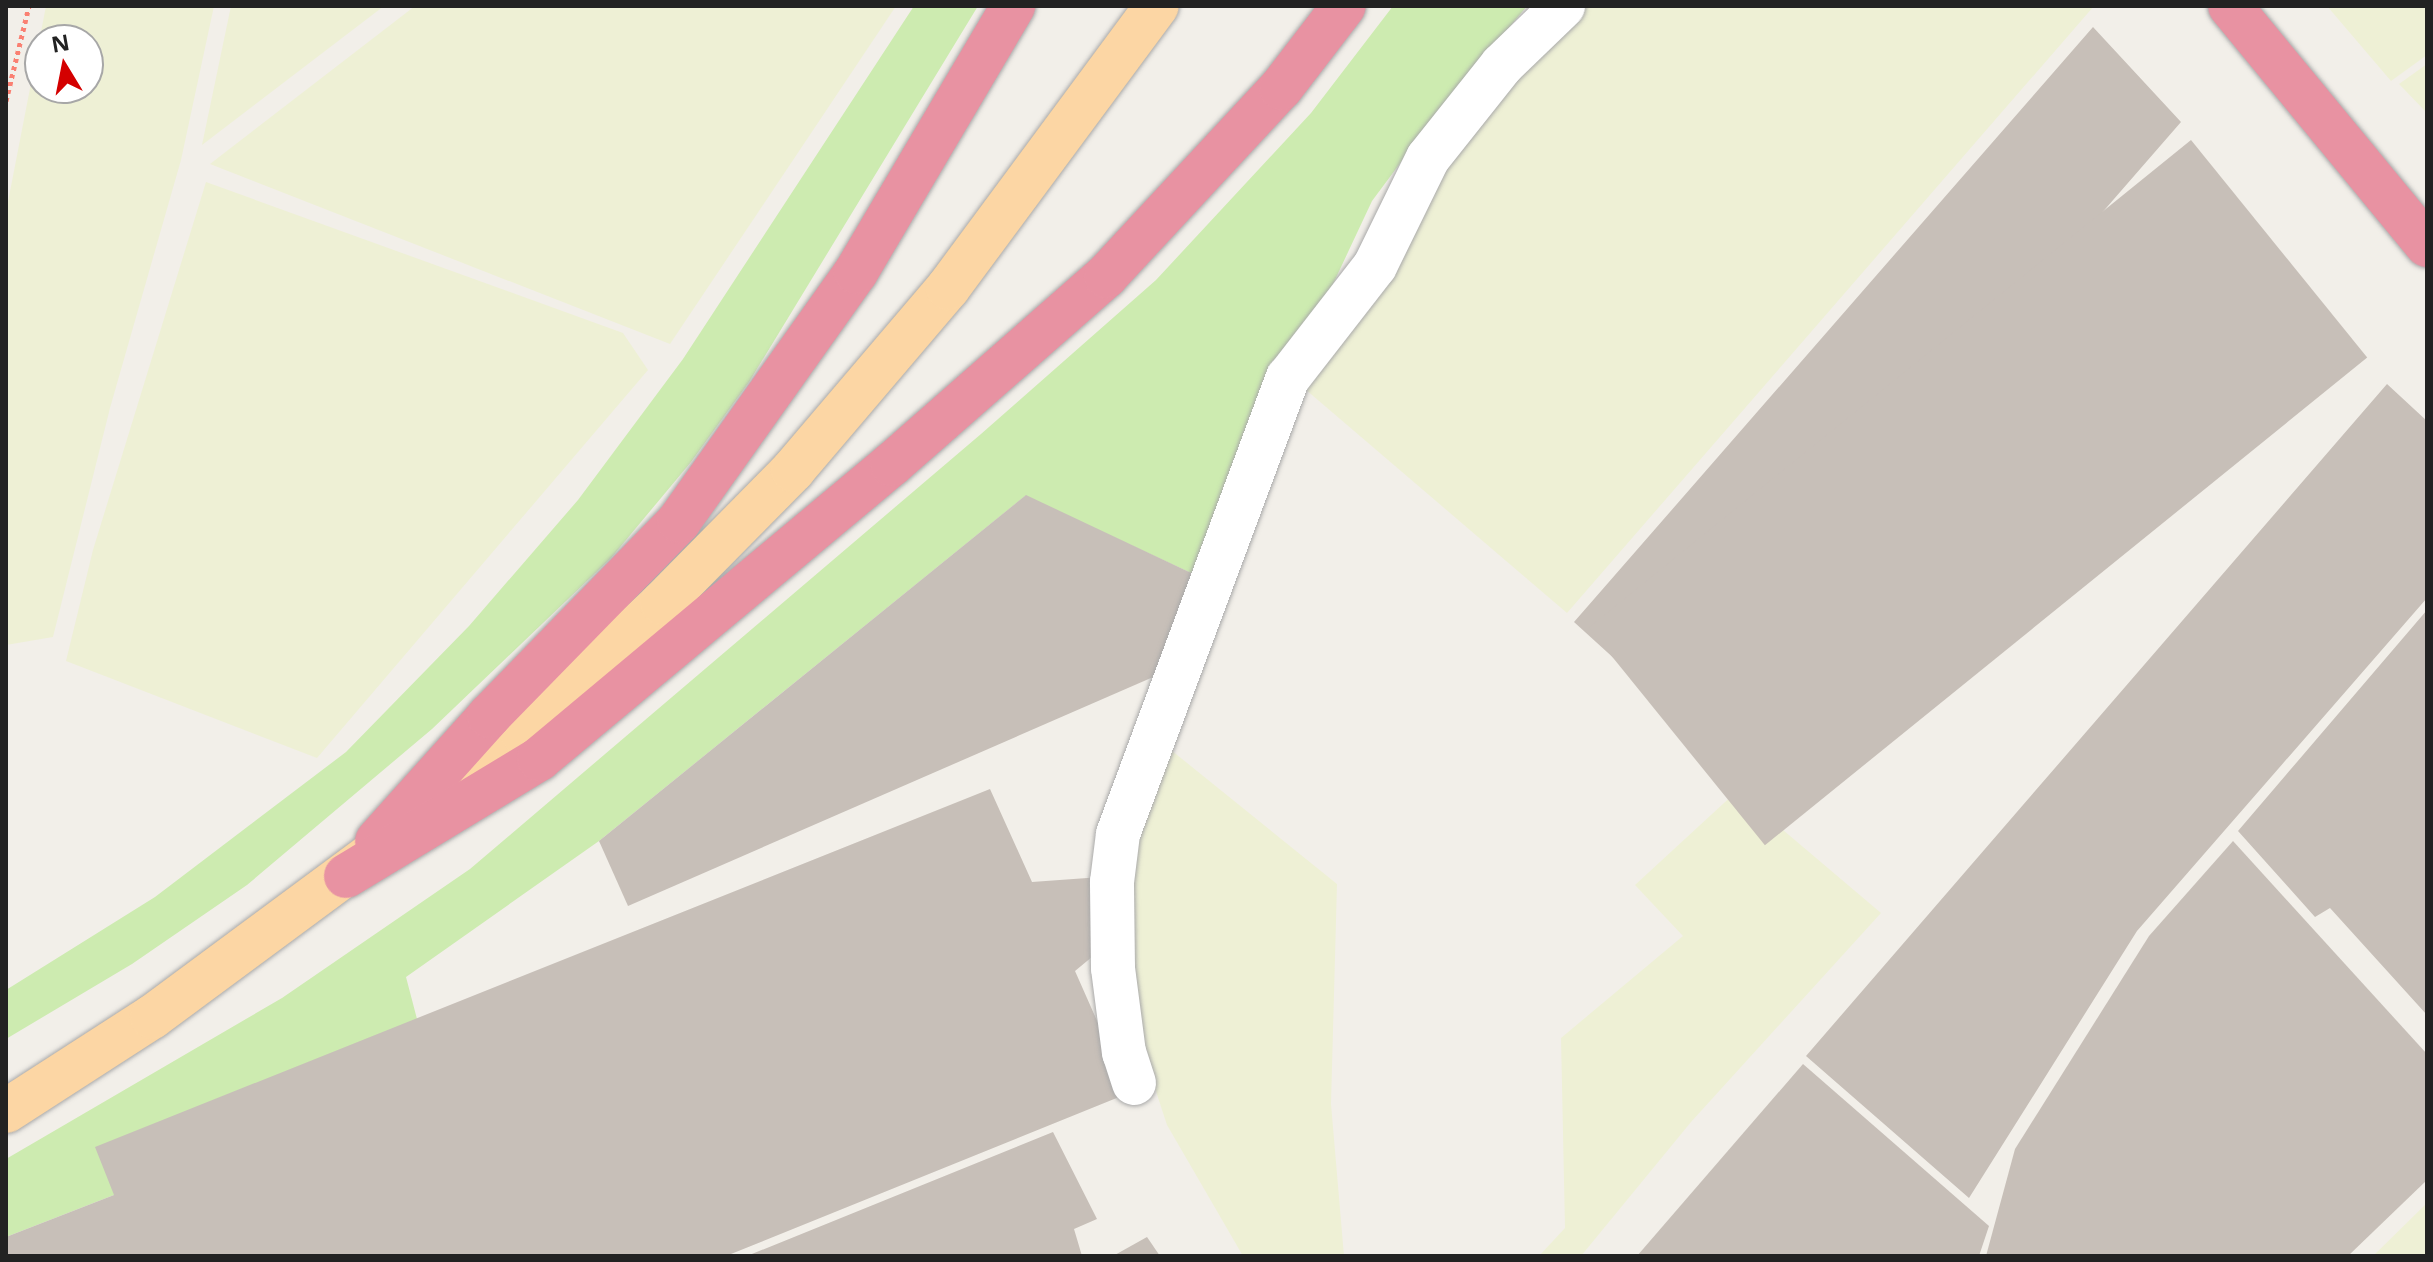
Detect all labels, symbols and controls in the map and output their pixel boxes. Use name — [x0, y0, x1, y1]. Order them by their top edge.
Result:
north arrow — [24, 24, 104, 104]
text: N — [49, 26, 72, 59]

